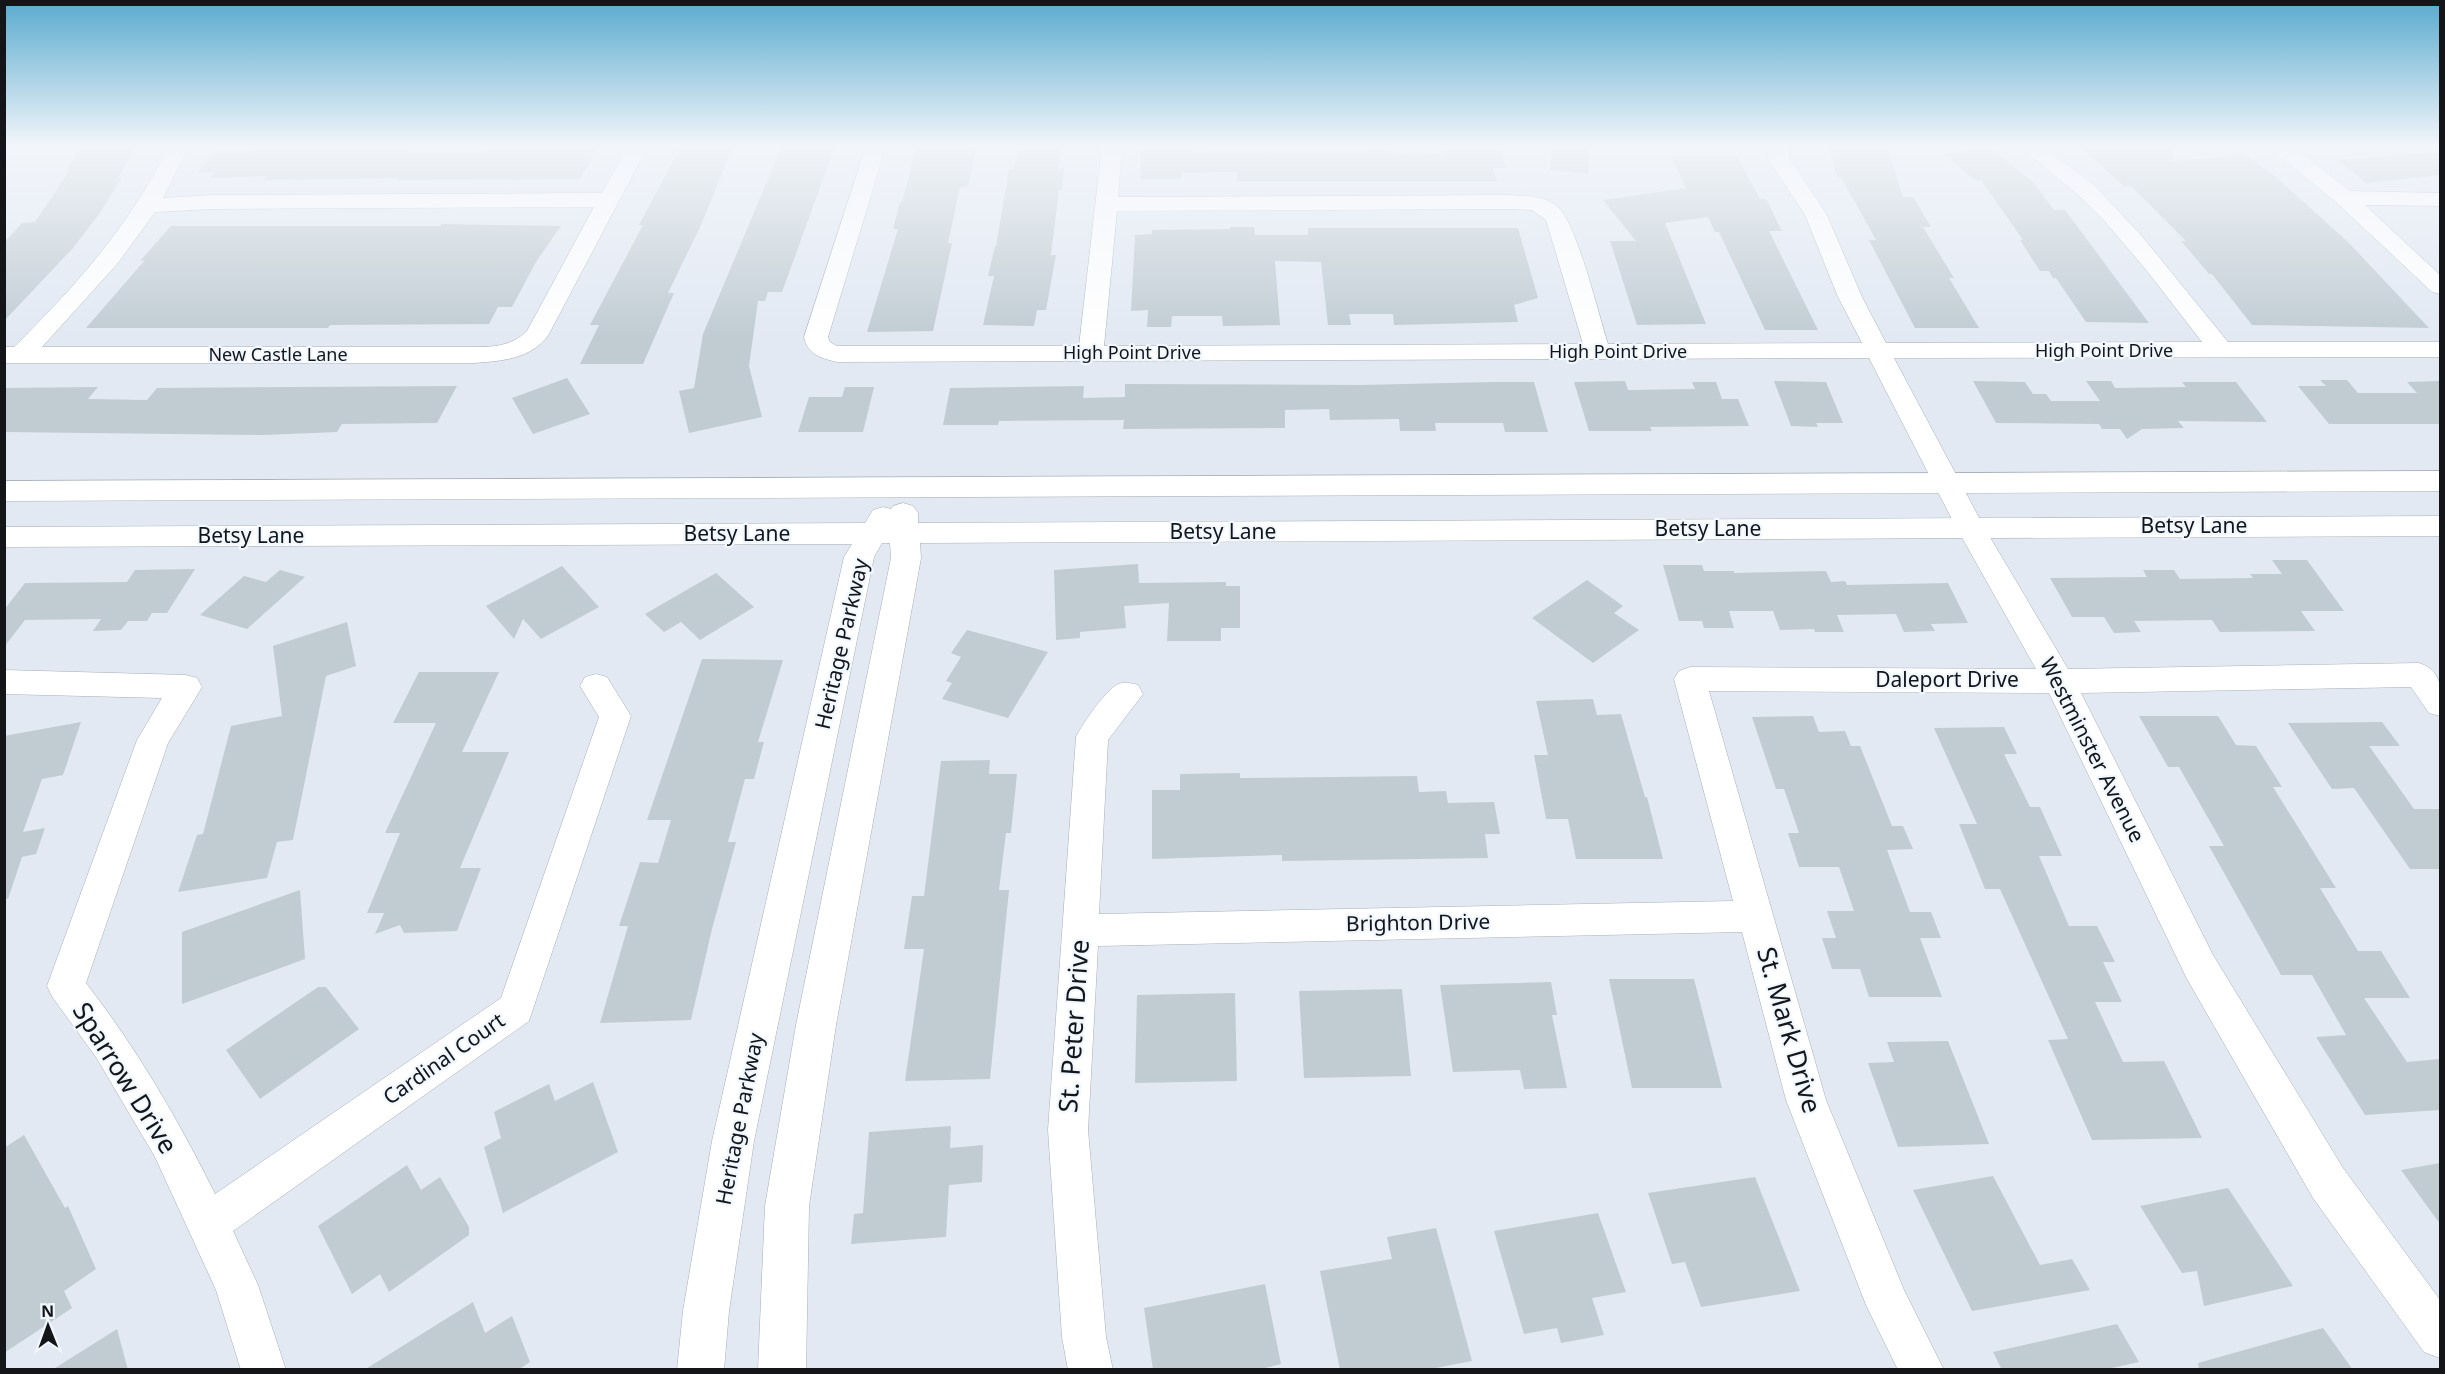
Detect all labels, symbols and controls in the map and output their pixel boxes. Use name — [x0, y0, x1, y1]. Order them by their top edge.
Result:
street label: High Point Drive — [2035, 338, 2173, 362]
street label: High Point Drive — [1549, 339, 1687, 363]
street label: High Point Drive — [1063, 340, 1201, 364]
street label: New Castle Lane — [208, 342, 348, 366]
street label: Betsy Lane — [2141, 511, 2247, 539]
street label: Betsy Lane — [1655, 514, 1761, 542]
street label: Betsy Lane — [1170, 517, 1276, 545]
street label: Betsy Lane — [684, 519, 790, 547]
street label: Betsy Lane — [198, 521, 304, 549]
street label: Heritage Parkway — [808, 555, 874, 732]
street label: Westminster Avenue — [2034, 652, 2152, 847]
street label: Daleport Drive — [1875, 665, 2019, 693]
street label: Brighton Drive — [1346, 907, 1490, 937]
street label: St. Peter Drive — [1049, 938, 1097, 1114]
street label: St. Mark Drive — [1749, 942, 1831, 1117]
street label: Sparrow Drive — [65, 995, 187, 1160]
street label: Cardinal Court — [377, 1006, 510, 1111]
street label: Heritage Parkway — [709, 1030, 769, 1207]
north arrow — [18, 1296, 78, 1356]
text: N — [41, 1300, 54, 1322]

